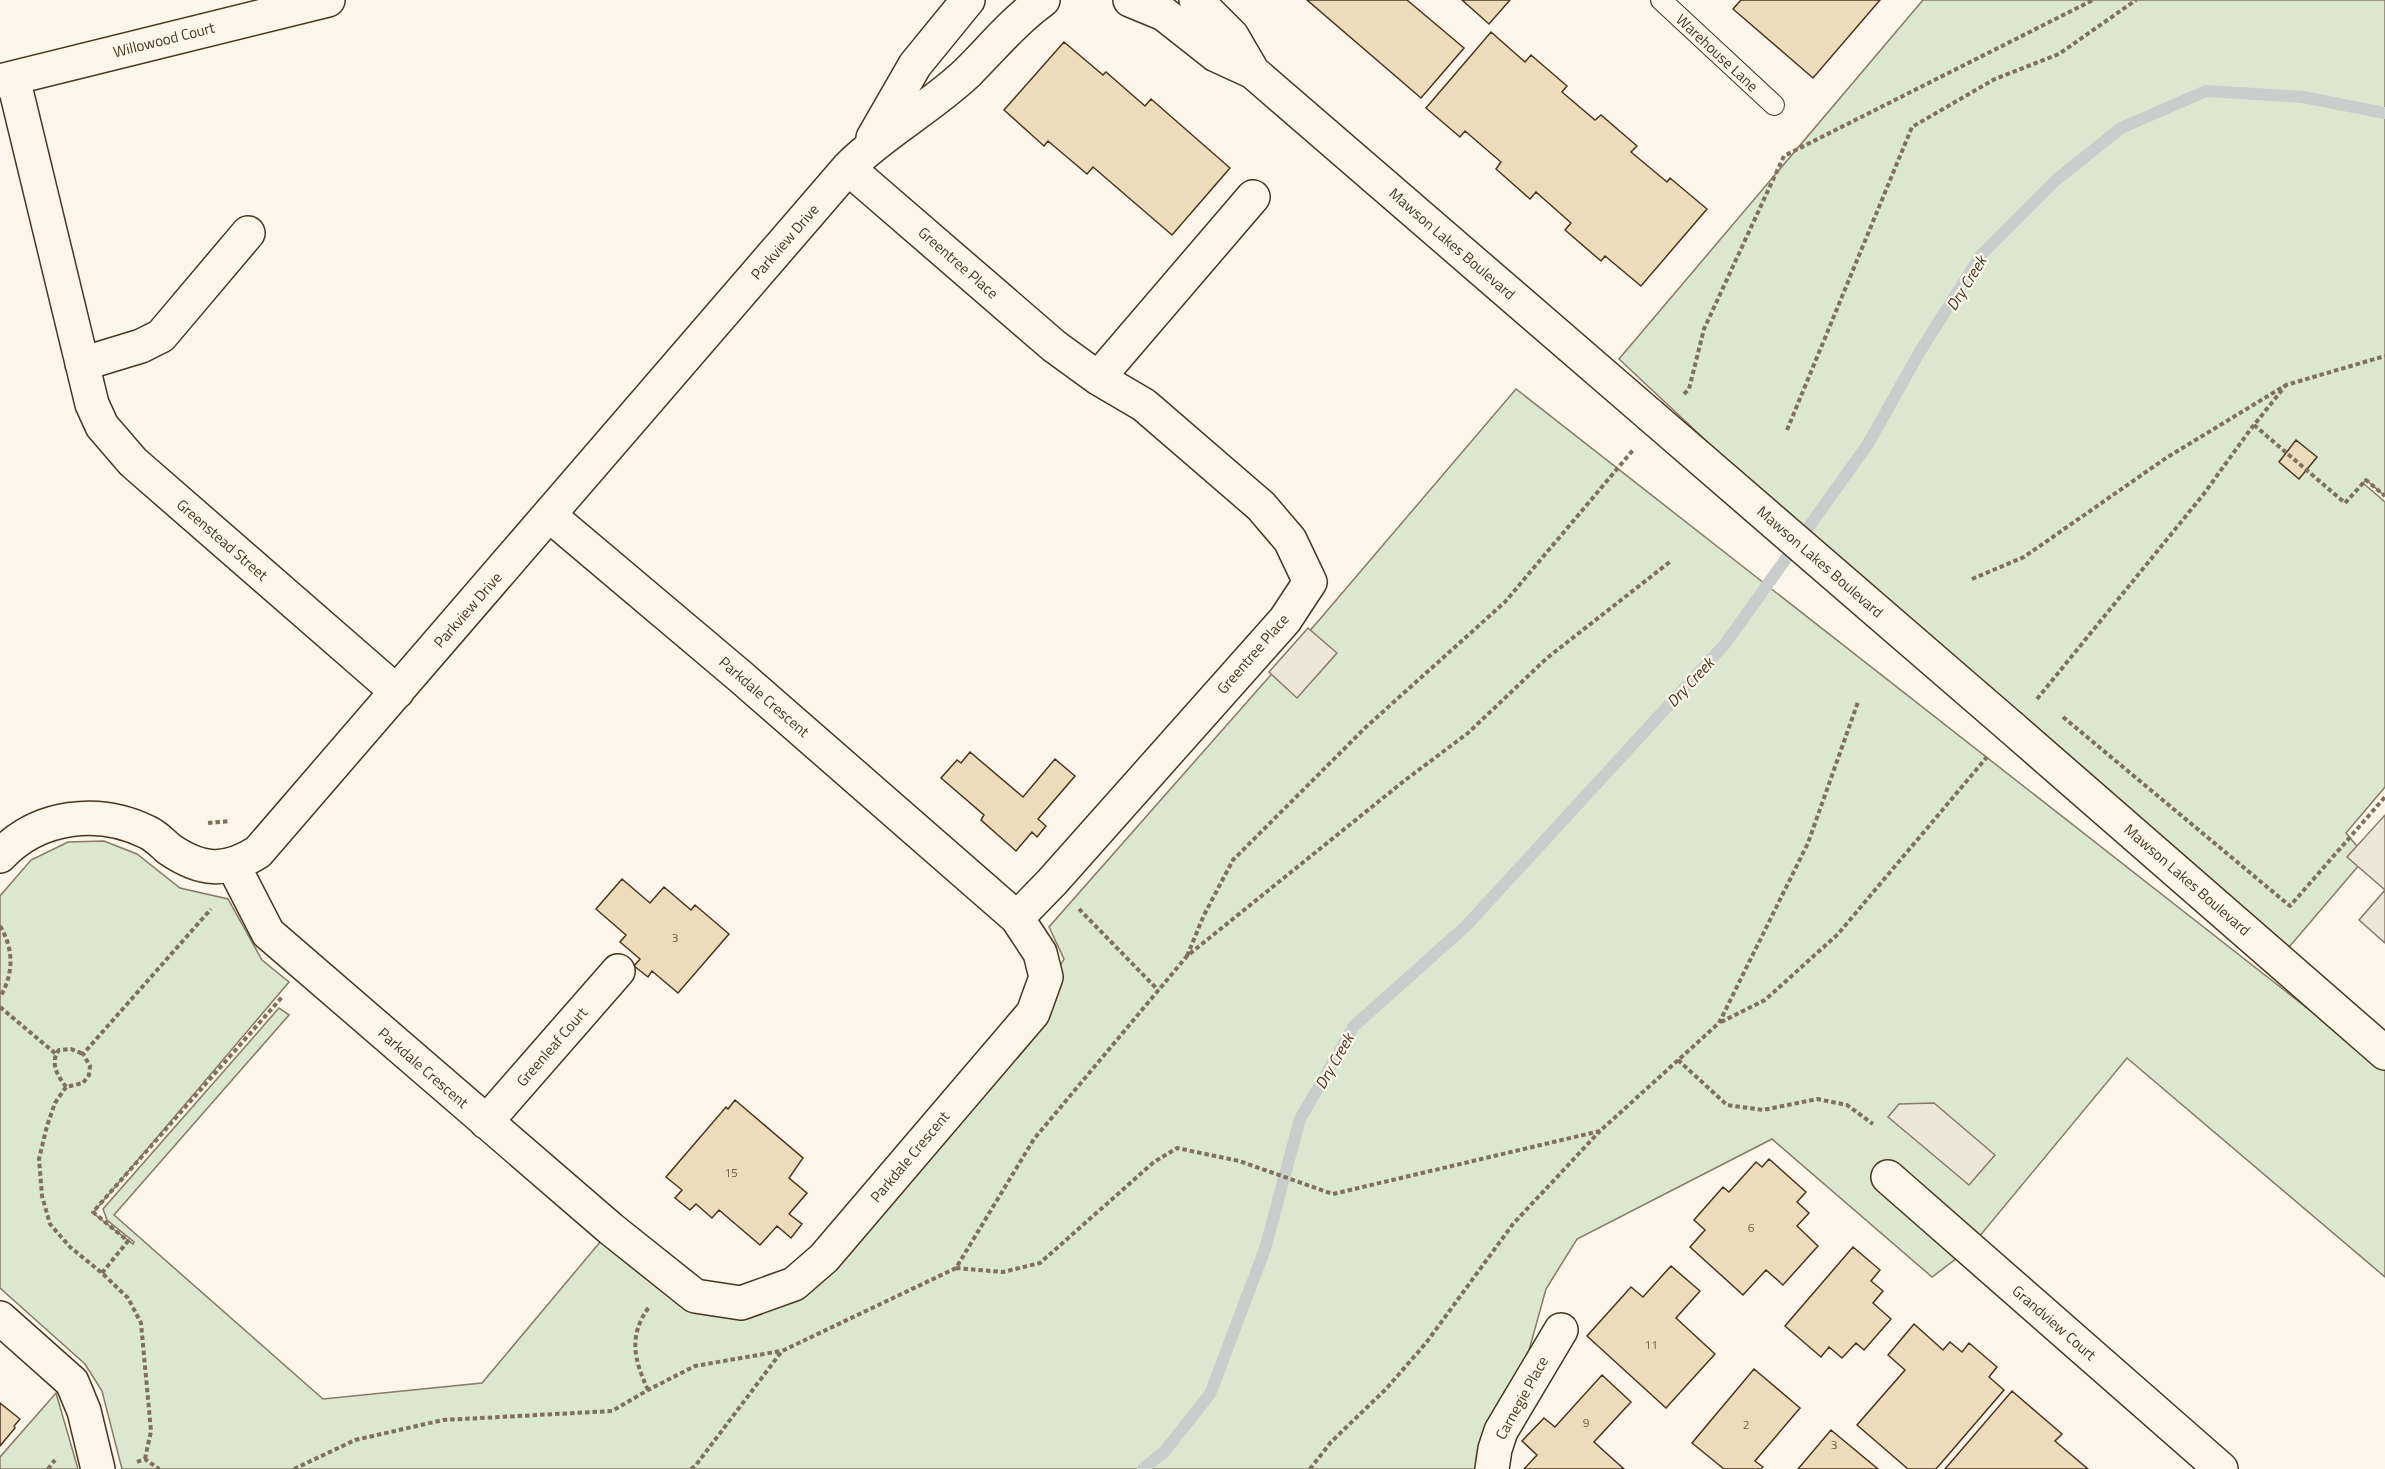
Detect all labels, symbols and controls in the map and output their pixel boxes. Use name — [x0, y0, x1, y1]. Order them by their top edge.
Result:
street label: Warehouse Lane — [1671, 8, 1764, 97]
street label: Willowood Court — [111, 16, 218, 63]
street label: Mawson Lakes Boulevard — [1384, 182, 1521, 305]
street label: Parkview Drive — [745, 199, 824, 285]
street label: Greentree Place — [913, 221, 1004, 304]
water label: Dry Creek — [1940, 249, 1993, 315]
street label: Greenstead Street — [171, 493, 274, 586]
street label: Mawson Lakes Boulevard — [1752, 500, 1889, 623]
street label: Parkview Drive — [428, 567, 507, 653]
street label: Greentree Place — [1211, 608, 1294, 699]
water label: Dry Creek — [1661, 650, 1721, 712]
street label: Parkdale Crescent — [714, 651, 815, 743]
street label: Mawson Lakes Boulevard — [2119, 818, 2256, 941]
house number: 3 — [672, 928, 678, 947]
street label: Greenleaf Court — [511, 1001, 593, 1091]
street label: Parkdale Crescent — [373, 1022, 474, 1114]
water label: Dry Creek — [1309, 1027, 1360, 1093]
street label: Parkdale Crescent — [864, 1105, 955, 1207]
house number: 15 — [724, 1163, 738, 1182]
house number: 6 — [1748, 1218, 1755, 1237]
street label: Grandview Court — [2007, 1279, 2102, 1366]
house number: 11 — [1644, 1335, 1658, 1354]
street label: Carnegie Place — [1489, 1352, 1554, 1444]
house number: 9 — [1583, 1413, 1590, 1432]
house number: 2 — [1743, 1415, 1749, 1434]
house number: 3 — [1831, 1435, 1837, 1454]

